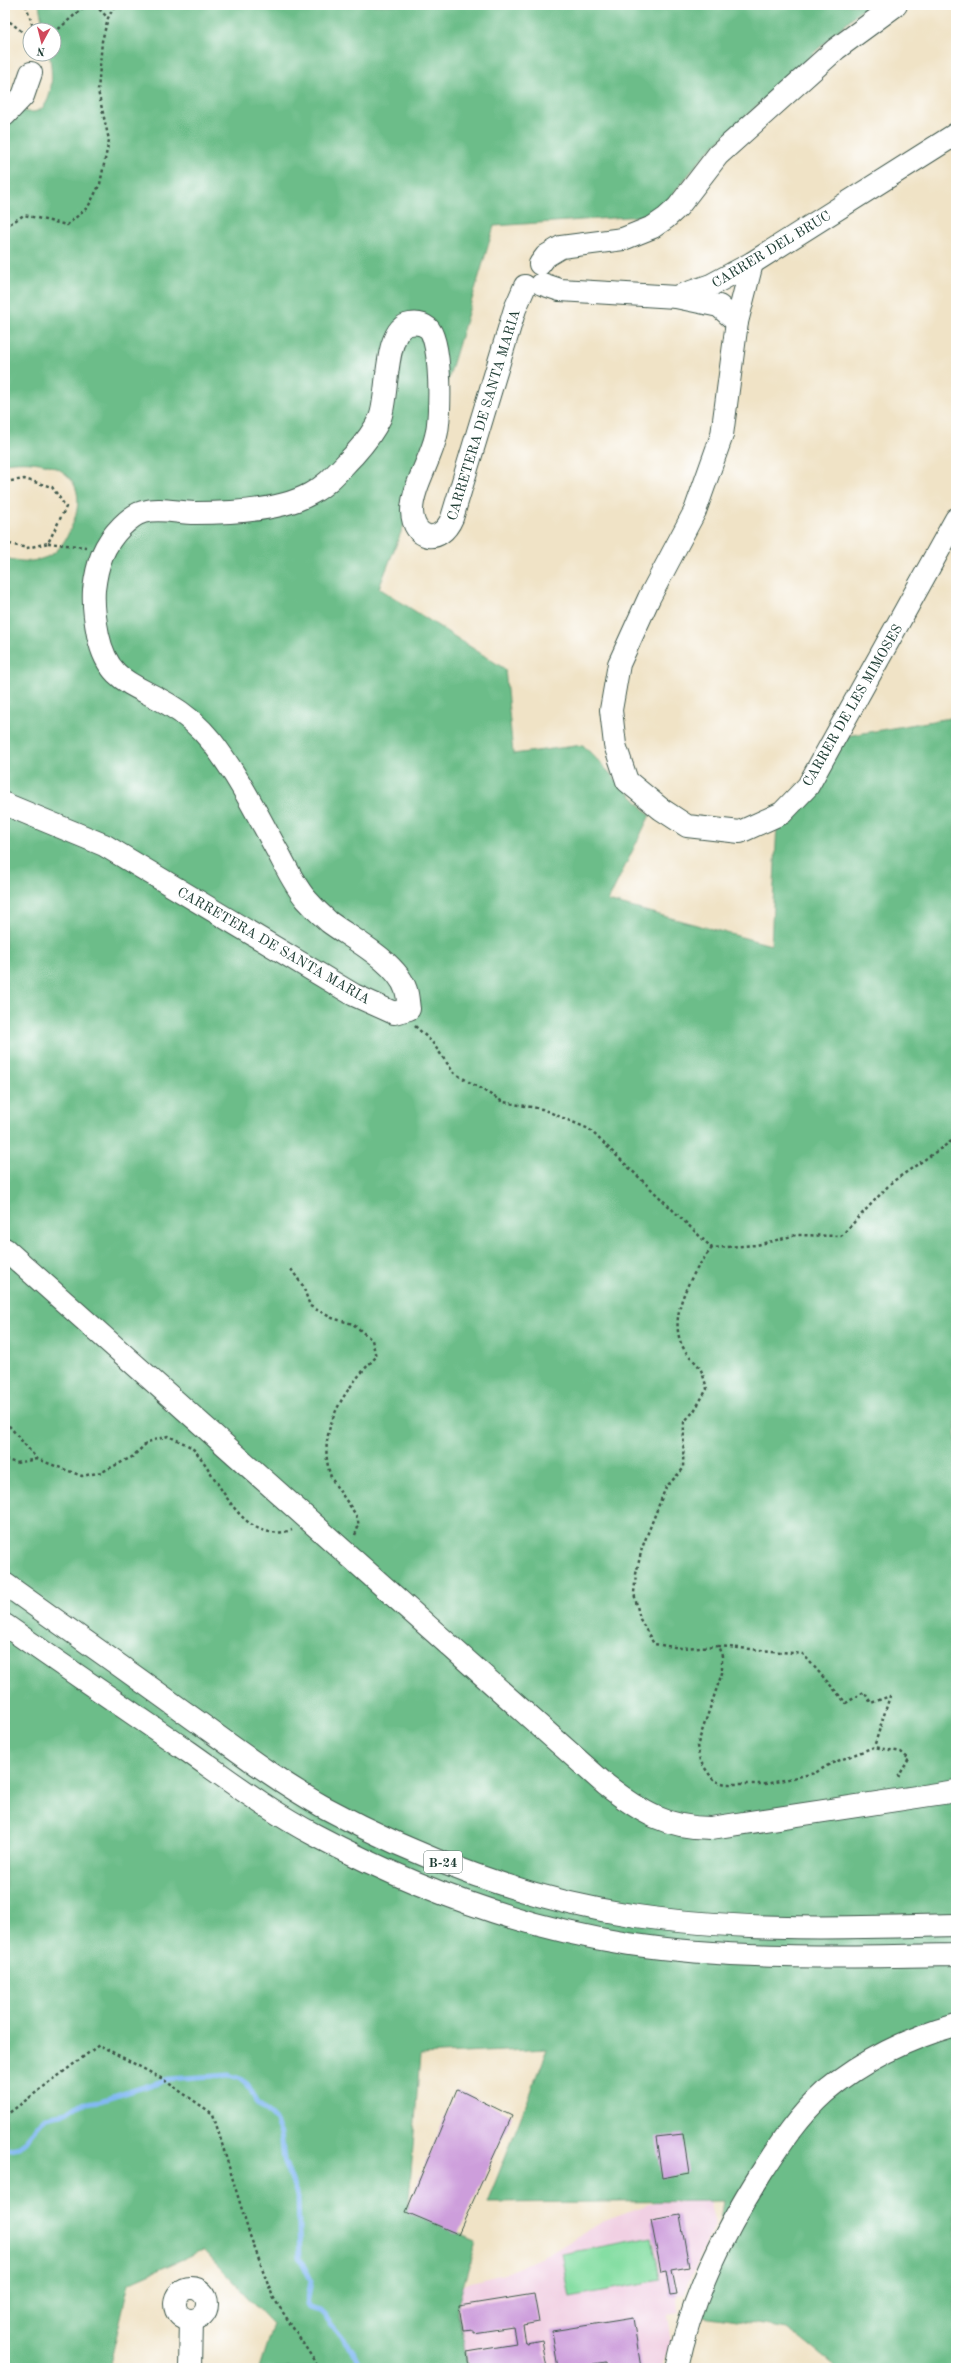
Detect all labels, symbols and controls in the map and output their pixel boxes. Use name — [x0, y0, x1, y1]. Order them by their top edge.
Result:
north arrow — [22, 22, 62, 62]
text: N — [36, 44, 46, 56]
street label: CARRER DEL BRUC — [710, 209, 833, 291]
street label: CARRETERA DE SANTA MARIA — [445, 308, 523, 522]
street label: CARRER DE LES MIMOSES — [801, 622, 905, 789]
street label: CARRETERA DE SANTA MARIA — [175, 885, 372, 1007]
road number: B-24 — [424, 1851, 462, 1873]

